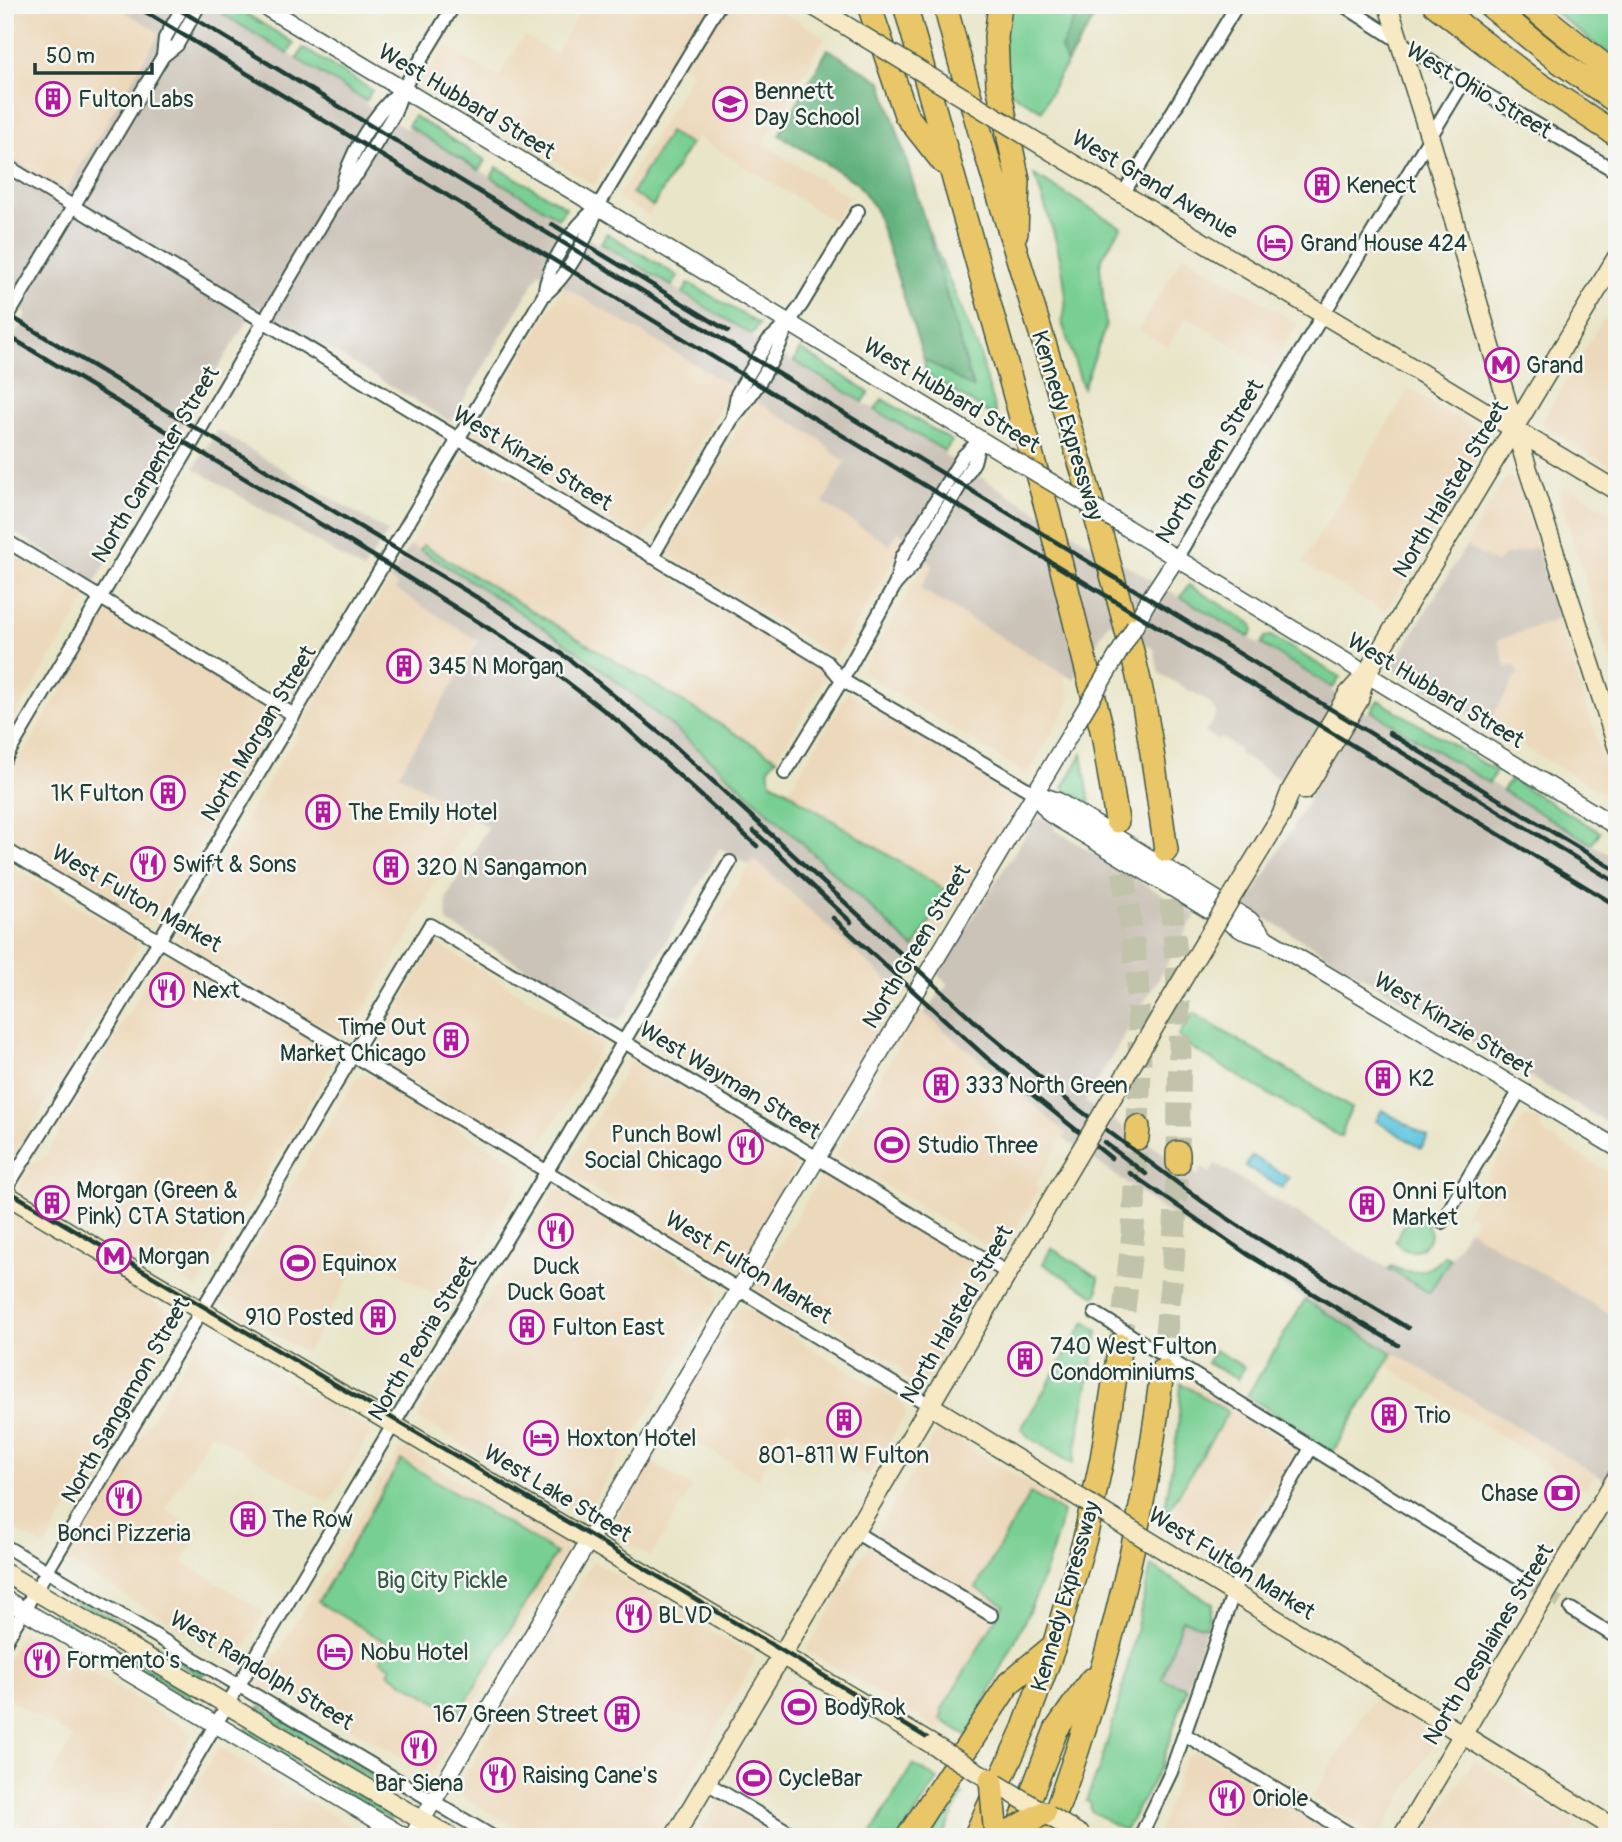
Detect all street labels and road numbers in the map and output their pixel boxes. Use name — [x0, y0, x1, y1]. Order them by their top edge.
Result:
street label: West Ohio Street — [1401, 36, 1558, 146]
street label: West Hubbard Street — [373, 37, 561, 166]
street label: West Grand Avenue — [1066, 123, 1244, 246]
street label: Kennedy Expressway — [1025, 327, 1110, 524]
street label: West Hubbard Street — [858, 331, 1046, 460]
street label: North Carpenter Street — [85, 360, 226, 568]
street label: North Green Street — [1149, 373, 1270, 549]
street label: North Halsted Street — [1386, 395, 1515, 583]
street label: West Kinzie Street — [448, 399, 618, 518]
street label: West Hubbard Street — [1342, 626, 1530, 755]
street label: North Morgan Street — [194, 639, 323, 827]
street label: West Fulton Market — [47, 838, 228, 959]
street label: North Green Street — [856, 858, 977, 1034]
street label: West Kinzie Street — [1369, 965, 1539, 1084]
street label: West Wayman Street — [634, 1015, 826, 1146]
street label: West Fulton Market — [660, 1204, 838, 1331]
street label: North Halsted Street — [894, 1219, 1020, 1409]
street label: North Peoria Street — [362, 1250, 484, 1426]
street label: North Sangamon Street — [55, 1292, 197, 1508]
street label: West Lake Street — [478, 1438, 638, 1549]
street label: Kennedy Expressway — [1024, 1497, 1107, 1695]
street label: West Fulton Market — [1143, 1500, 1321, 1627]
street label: North Desplaines Street — [1417, 1538, 1560, 1750]
street label: West Randolph Street — [164, 1604, 360, 1737]

